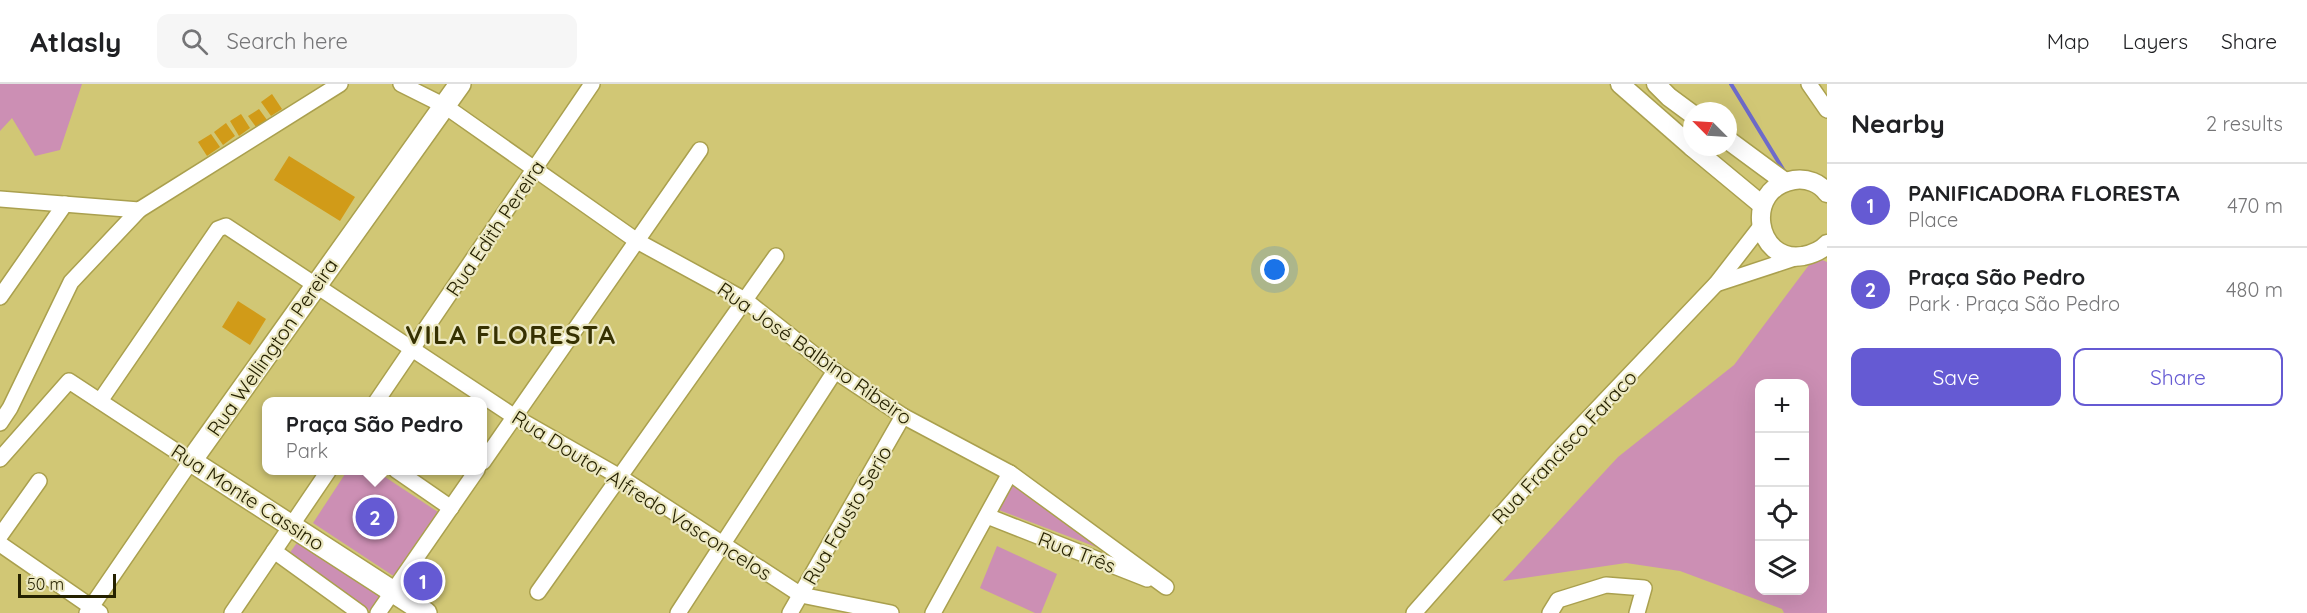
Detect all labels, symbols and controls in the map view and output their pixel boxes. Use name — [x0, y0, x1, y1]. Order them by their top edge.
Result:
search box — [157, 14, 577, 68]
text: Atlasly — [30, 24, 121, 59]
icon: search — [178, 25, 211, 58]
text: Search here — [226, 27, 348, 55]
text: Map — [2047, 28, 2090, 54]
text: Layers — [2123, 28, 2188, 54]
text: Share — [2221, 28, 2277, 54]
north arrow — [1683, 102, 1737, 156]
text: Nearby — [1851, 107, 1945, 140]
text: 2 results — [2206, 111, 2283, 136]
street label: Rua Edith Pereira — [440, 155, 550, 301]
text: PANIFICADORA FLORESTA — [1908, 179, 2179, 207]
text: 1 — [1867, 193, 1874, 218]
text: 470 m — [2227, 193, 2283, 218]
text: Place — [1908, 207, 1958, 232]
street label: Rua Wellington Pereira — [201, 253, 343, 441]
your location — [1260, 255, 1289, 284]
text: Praça São Pedro — [1908, 263, 2085, 291]
street label: Rua José Balbino Ribeiro — [713, 276, 917, 430]
text: 2 — [1865, 277, 1876, 302]
text: 480 m — [2226, 277, 2283, 302]
text: Park · Praça São Pedro — [1908, 291, 2120, 316]
district label: VILA FLORESTA — [405, 318, 617, 351]
button: Save — [1851, 348, 2061, 406]
button: Share — [2073, 348, 2283, 406]
street label: Rua Francisco Faraco — [1486, 365, 1642, 529]
map controls — [1755, 379, 1809, 595]
button: + — [1755, 379, 1809, 433]
popup — [262, 397, 487, 475]
street label: Rua Doutor Alfredo Vasconcelos — [508, 405, 776, 585]
text: Praça São Pedro — [286, 410, 463, 438]
button: − — [1755, 433, 1809, 487]
street label: Rua Monte Cassino — [167, 438, 329, 556]
text: Park — [286, 438, 328, 463]
street label: Rua Fausto Serio — [797, 441, 897, 589]
button: locate — [1755, 487, 1809, 541]
pin: 2 — [356, 494, 394, 540]
street label: Rua Três — [1035, 526, 1119, 578]
button: layers — [1755, 541, 1809, 595]
pin: 1 — [404, 558, 442, 604]
scale bar — [18, 571, 116, 598]
text: 50 m — [27, 574, 64, 594]

